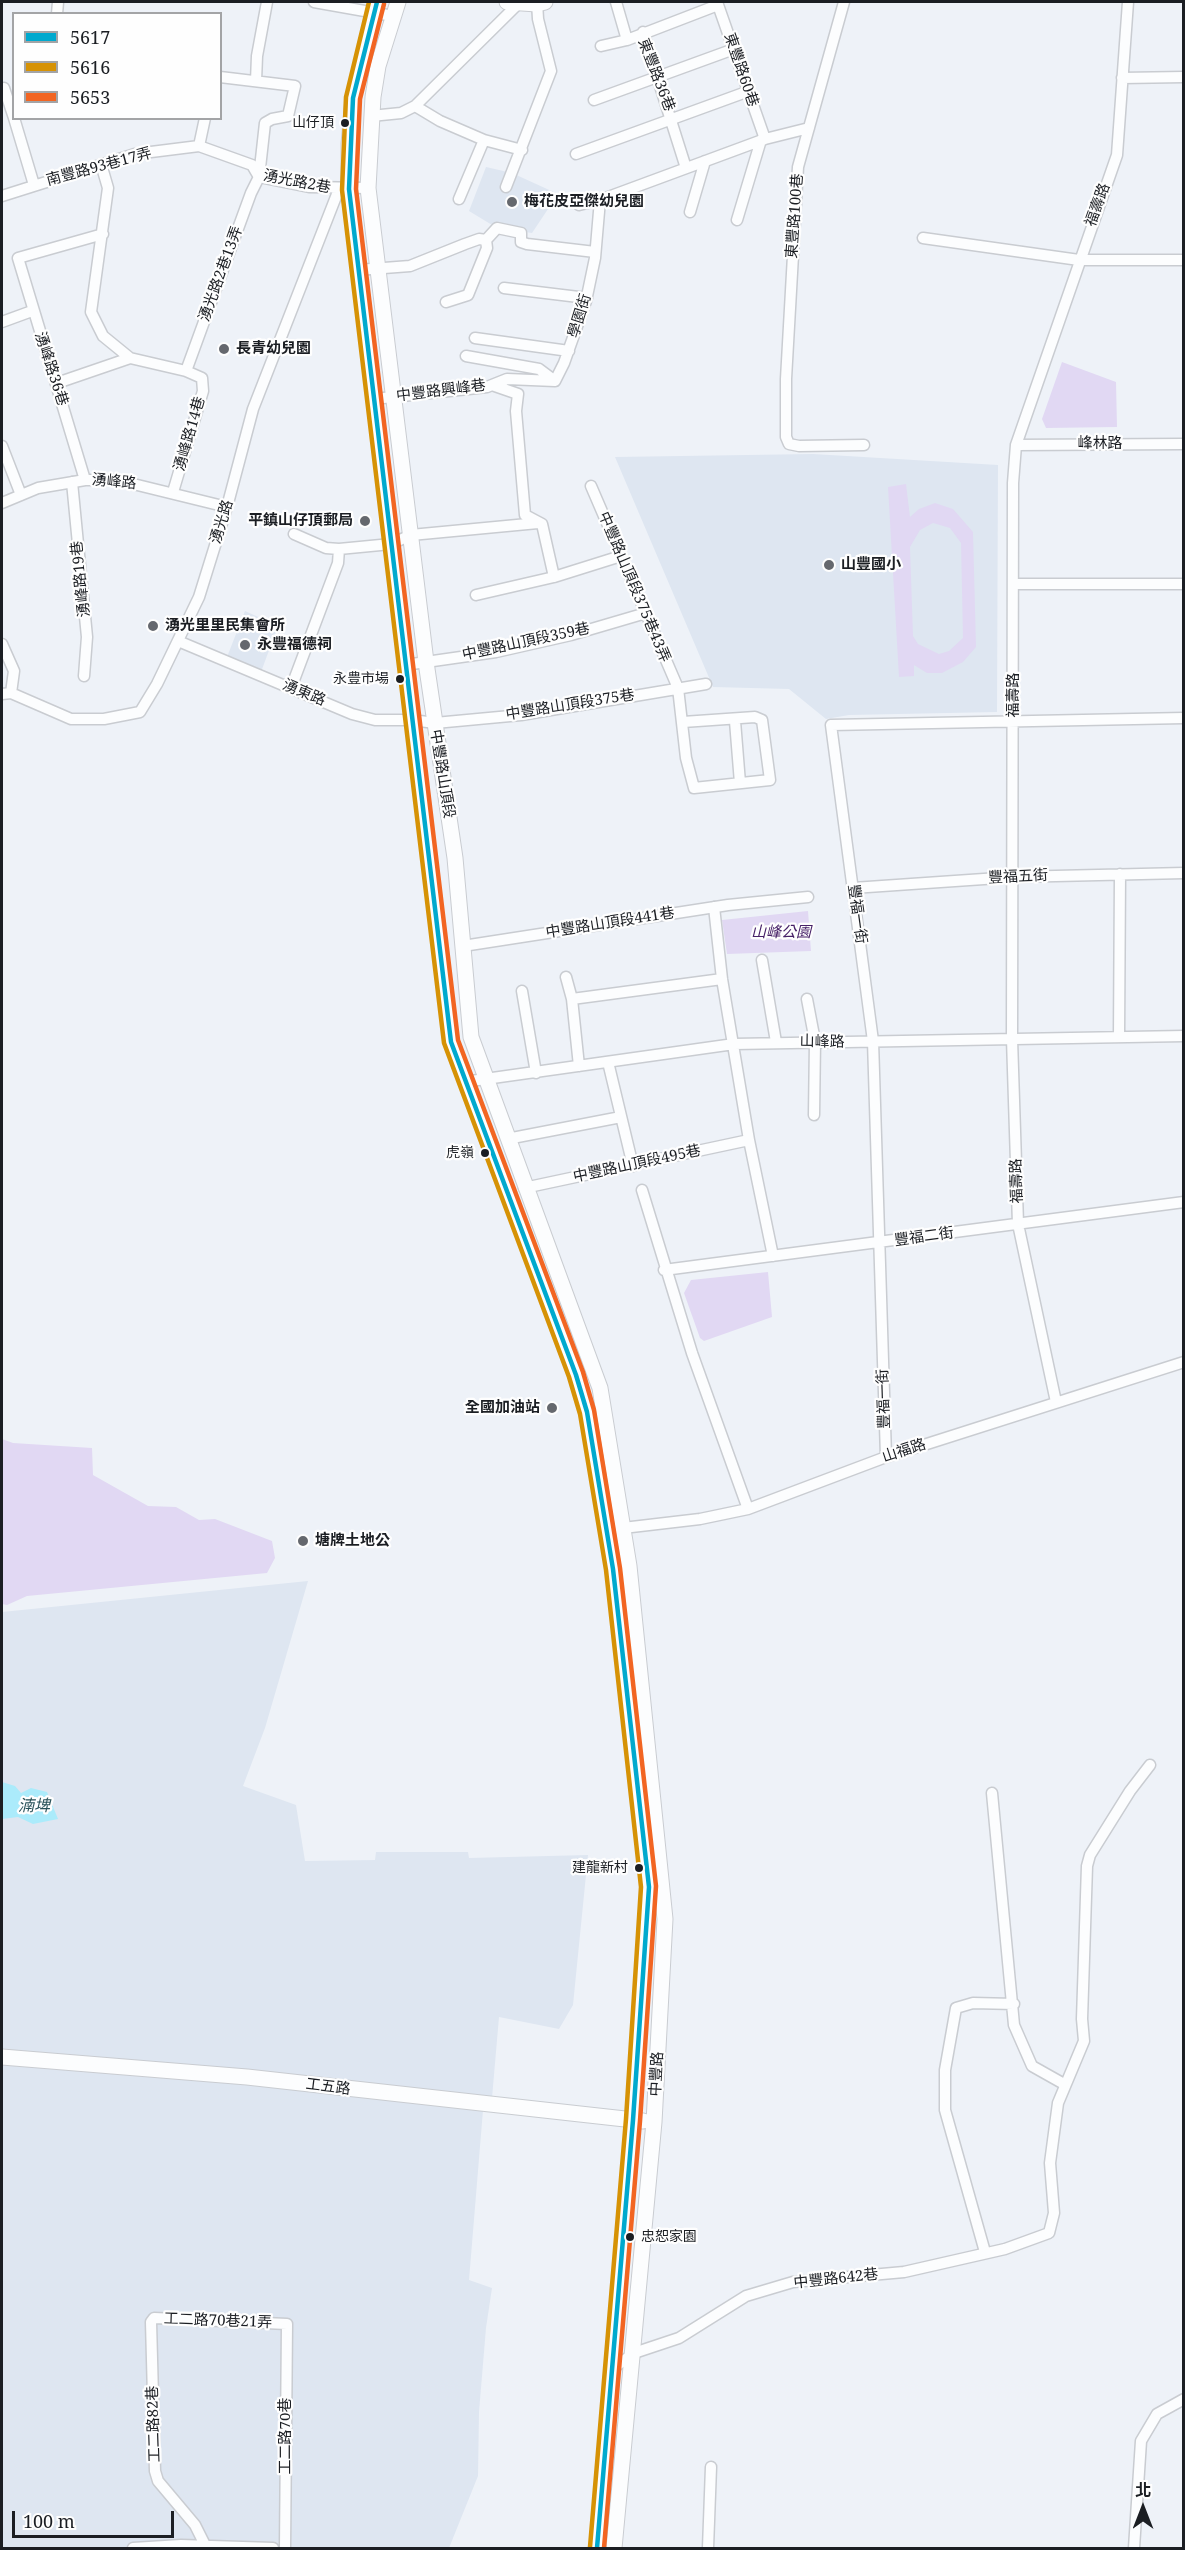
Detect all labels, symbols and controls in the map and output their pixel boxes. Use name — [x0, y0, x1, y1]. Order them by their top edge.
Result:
legend — [12, 12, 222, 120]
text: 5617 — [70, 25, 110, 49]
street label: 東豐路60巷 — [720, 31, 762, 109]
street label: 東豐路36巷 — [634, 36, 678, 114]
text: 5616 — [70, 55, 110, 79]
text: 5653 — [70, 85, 110, 109]
place label: 山仔頂 — [292, 115, 334, 131]
marker: 山仔頂 — [339, 117, 351, 129]
street label: 南豐路93巷17弄 — [44, 144, 154, 190]
street label: 湧光路2巷 — [262, 167, 332, 197]
street label: 東豐路100巷 — [783, 173, 807, 259]
street label: 福壽路 — [1082, 181, 1114, 229]
place label: 梅花皮亞傑幼兒園 — [524, 193, 644, 211]
marker: 梅花皮亞傑幼兒園 — [505, 195, 519, 209]
street label: 湧光路2巷13弄 — [195, 224, 247, 324]
street label: 學園街 — [565, 292, 595, 340]
street label: 湧峰路36巷 — [31, 330, 71, 408]
place label: 長青幼兒園 — [236, 340, 311, 358]
marker: 長青幼兒園 — [217, 342, 231, 356]
street label: 中豐路興峰巷 — [395, 377, 487, 405]
street label: 湧峰路14巷 — [171, 395, 209, 473]
street label: 峰林路 — [1078, 435, 1122, 453]
street label: 湧峰路 — [91, 471, 137, 493]
street label: 湧光路 — [207, 498, 237, 546]
street label: 中豐路山頂段375巷43弄 — [594, 509, 674, 665]
place label: 平鎮山仔頂郵局 — [248, 512, 353, 530]
marker: 平鎮山仔頂郵局 — [358, 514, 372, 528]
street label: 湧峰路19巷 — [68, 540, 94, 618]
place label: 山豐國小 — [841, 556, 901, 574]
marker: 山豐國小 — [822, 558, 836, 572]
place label: 湧光里里民集會所 — [165, 617, 285, 635]
marker: 湧光里里民集會所 — [146, 619, 160, 633]
street label: 中豐路山頂段359巷 — [460, 620, 592, 664]
place label: 永豐福德祠 — [257, 636, 332, 654]
marker: 永豐福德祠 — [238, 638, 252, 652]
place label: 永豊市場 — [333, 671, 389, 687]
marker: 永豊市場 — [394, 673, 406, 685]
street label: 福壽路 — [1005, 673, 1023, 717]
street label: 湧東路 — [280, 676, 328, 710]
street label: 中豐路山頂段375巷 — [504, 686, 636, 724]
street label: 中豐路山頂段 — [426, 728, 458, 820]
street label: 豐福五街 — [988, 866, 1048, 888]
street label: 豐福一街 — [844, 883, 870, 945]
street label: 中豐路山頂段441巷 — [544, 904, 676, 942]
park label: 山峰公園 — [751, 924, 811, 942]
street label: 山峰路 — [799, 1033, 845, 1051]
street label: 中豐路山頂段495巷 — [571, 1142, 703, 1186]
place label: 虎嶺 — [446, 1145, 474, 1161]
marker: 虎嶺 — [479, 1147, 491, 1159]
street label: 福壽路 — [1007, 1158, 1027, 1204]
street label: 豐福二街 — [893, 1224, 955, 1250]
street label: 豐福一街 — [874, 1369, 894, 1429]
place label: 全國加油站 — [465, 1399, 540, 1417]
marker: 全國加油站 — [545, 1401, 559, 1415]
street label: 山福路 — [880, 1435, 928, 1467]
place label: 塘牌土地公 — [315, 1532, 390, 1550]
marker: 塘牌土地公 — [296, 1534, 310, 1548]
water label: 湳埤 — [18, 1796, 50, 1816]
place label: 建龍新村 — [572, 1860, 628, 1876]
marker: 建龍新村 — [633, 1862, 645, 1874]
street label: 中豐路 — [647, 2051, 667, 2097]
street label: 工五路 — [305, 2075, 351, 2099]
place label: 忠恕家園 — [641, 2229, 697, 2245]
marker: 忠恕家園 — [624, 2231, 636, 2243]
street label: 中豐路642巷 — [793, 2266, 879, 2292]
street label: 工二路70巷21弄 — [163, 2310, 273, 2332]
street label: 工二路82巷 — [144, 2385, 164, 2463]
street label: 工二路70巷 — [277, 2398, 295, 2474]
north arrow — [1113, 2478, 1173, 2538]
text: 北 — [1135, 2479, 1151, 2501]
scale bar — [15, 2499, 177, 2537]
text: 100 m — [23, 2509, 75, 2533]

